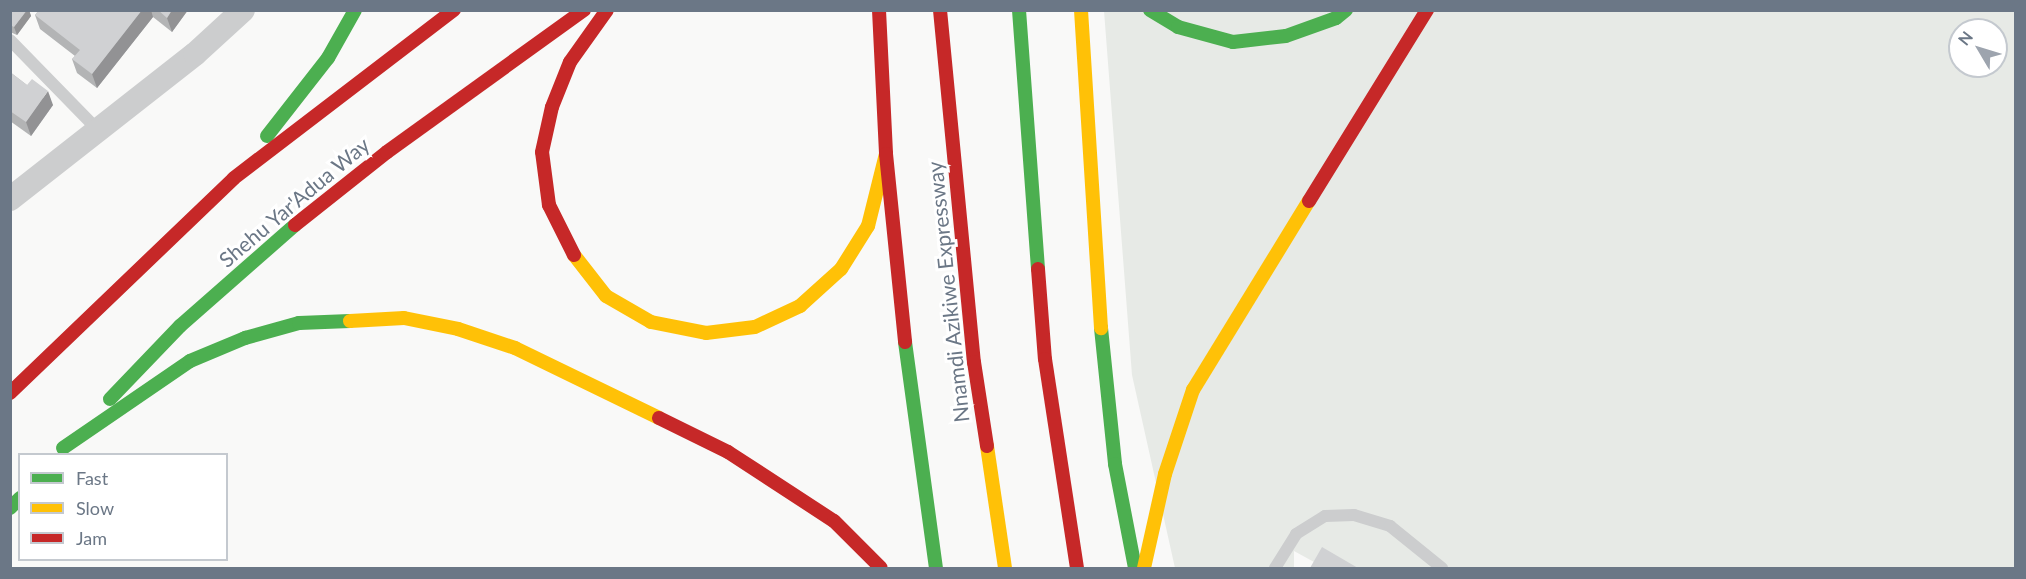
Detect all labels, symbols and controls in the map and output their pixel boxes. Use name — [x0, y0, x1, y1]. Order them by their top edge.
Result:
north arrow — [1948, 18, 2008, 78]
text: N — [1954, 27, 1976, 49]
street label: Shehu Yar'Adua Way — [213, 131, 375, 273]
street label: Nnamdi Azikiwe Expressway — [922, 160, 974, 424]
legend — [18, 453, 228, 561]
text: Fast — [76, 467, 108, 489]
text: Slow — [76, 497, 114, 519]
text: Jam — [76, 527, 107, 549]

